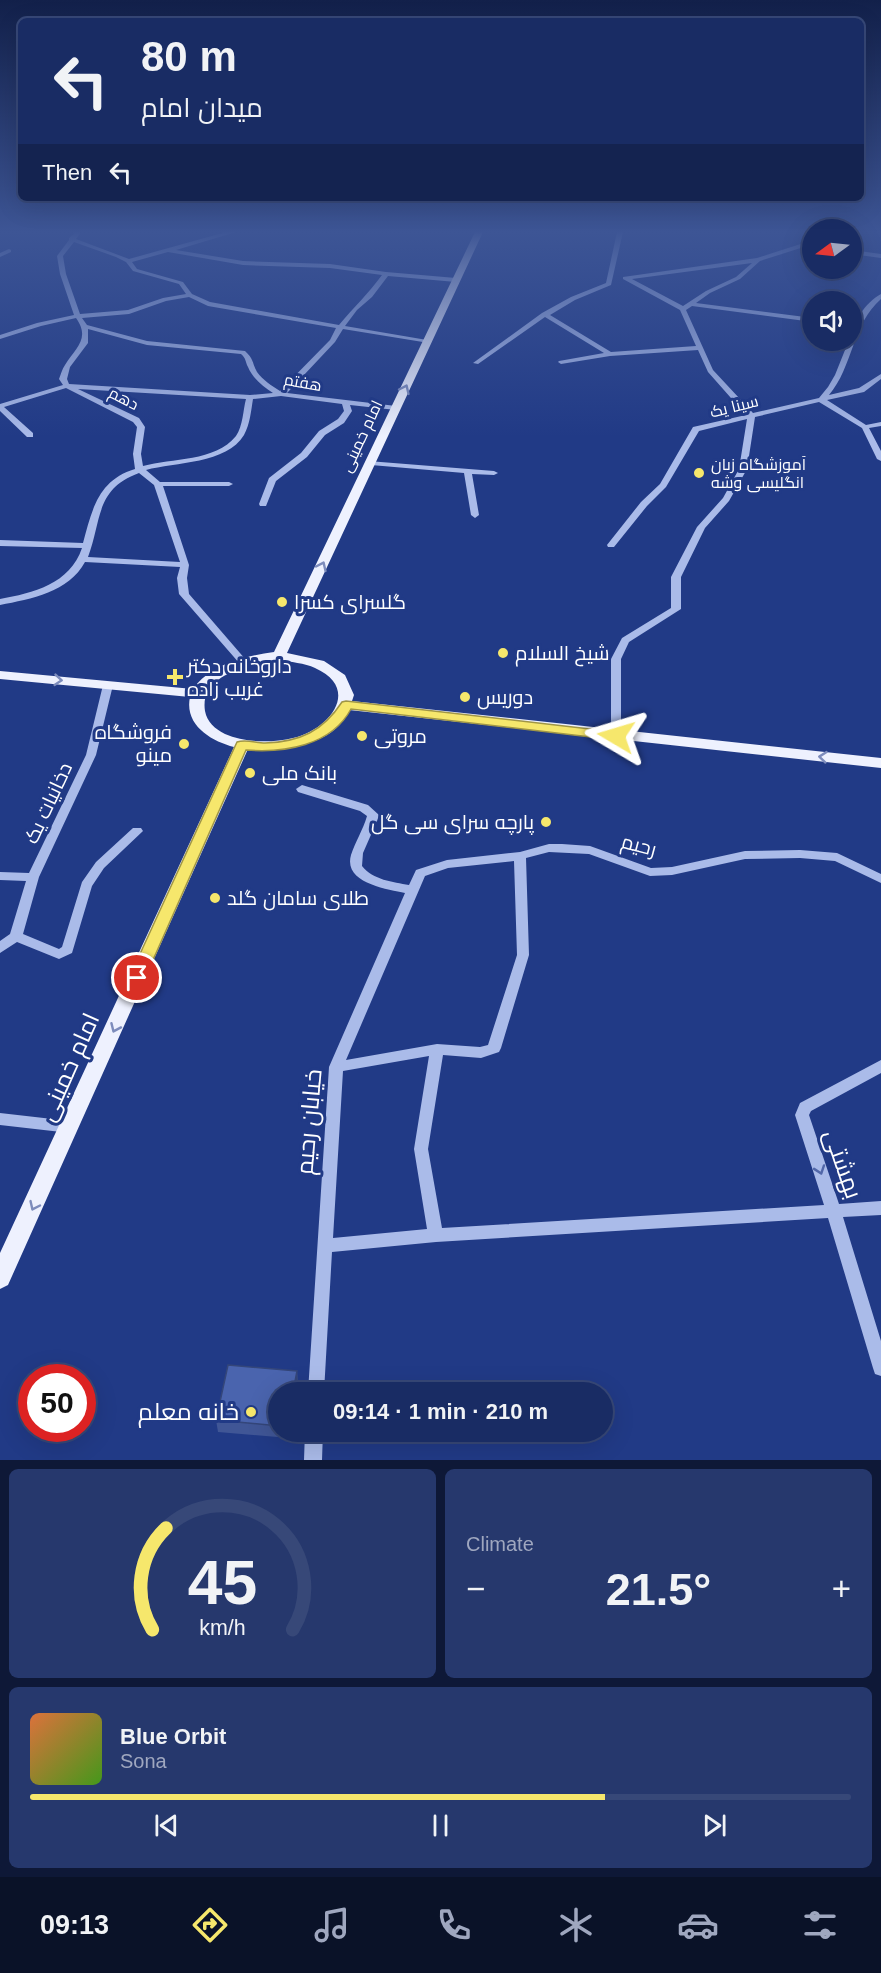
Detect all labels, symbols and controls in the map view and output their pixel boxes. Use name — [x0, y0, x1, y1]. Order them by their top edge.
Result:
text: 80 m — [141, 33, 237, 80]
icon: left — [42, 42, 120, 120]
text: میدان امام — [141, 93, 263, 123]
icon: left — [104, 156, 137, 189]
text: Then — [42, 160, 92, 185]
north arrow — [802, 219, 862, 279]
map controls — [802, 219, 862, 351]
button: sound — [802, 291, 862, 351]
street label: هفتم — [282, 371, 323, 397]
street label: دهم — [105, 384, 141, 416]
one-way arrow — [397, 385, 409, 396]
street label: سینا یک — [708, 392, 760, 422]
street label: امام خمینی — [337, 398, 388, 476]
place label: آموزشگاه زبان انگلیسی وشه — [711, 456, 807, 493]
marker: آموزشگاه زبان انگلیسی وشه — [692, 466, 706, 480]
one-way arrow — [314, 561, 326, 572]
place label: گلسرای کسرا — [294, 591, 406, 615]
marker: گلسرای کسرا — [275, 595, 289, 609]
place label: شیخ السلام — [515, 642, 610, 667]
marker: شیخ السلام — [496, 646, 510, 660]
place label: داروخانه دکتر غریب زاده — [186, 655, 292, 701]
marker: داروخانه دکتر غریب زاده — [168, 670, 182, 684]
one-way arrow — [54, 673, 63, 686]
place label: دوریس — [477, 686, 533, 710]
marker: دوریس — [458, 690, 472, 704]
position arrow — [584, 704, 648, 768]
place label: فروشگاه مینو — [95, 721, 172, 767]
place label: مروتی — [374, 725, 427, 749]
marker: مروتی — [355, 729, 369, 743]
marker: فروشگاه مینو — [177, 737, 191, 751]
one-way arrow — [818, 751, 827, 764]
street label: دخانیات یک — [20, 759, 76, 847]
place label: بانک ملی — [262, 762, 337, 786]
marker: بانک ملی — [243, 766, 257, 780]
place label: پارچه سرای سی گل — [371, 811, 535, 835]
marker: پارچه سرای سی گل — [539, 815, 553, 829]
street label: رحیم — [618, 830, 659, 863]
place label: طلای سامان گلد — [227, 887, 369, 911]
marker: طلای سامان گلد — [208, 891, 222, 905]
pin — [111, 952, 162, 1003]
icon: arrive — [120, 961, 153, 994]
street label: امام خمینی — [33, 1009, 107, 1126]
one-way arrow — [110, 1022, 122, 1033]
street label: خیابان رحیم — [290, 1068, 330, 1176]
street label: بهشتی — [818, 1126, 868, 1202]
one-way arrow — [812, 1164, 825, 1175]
one-way arrow — [29, 1199, 41, 1210]
speed limit sign: 50 — [18, 1364, 96, 1442]
place label: خانه معلم — [138, 1398, 239, 1428]
text: 09:14 · 1 min · 210 m — [333, 1399, 548, 1424]
marker: خانه معلم — [244, 1405, 258, 1419]
text: Climate — [466, 1533, 534, 1555]
text: 45 — [188, 1548, 257, 1617]
text: 21.5° — [606, 1564, 711, 1615]
text: − — [466, 1570, 485, 1607]
text: + — [832, 1570, 851, 1607]
text: km/h — [199, 1617, 246, 1641]
text: Blue Orbit — [120, 1724, 226, 1749]
text: Sona — [120, 1750, 167, 1772]
icon: previous — [150, 1809, 183, 1842]
icon: pause — [424, 1809, 457, 1842]
icon: next — [698, 1809, 731, 1842]
icon: directions — [189, 1904, 231, 1946]
icon: music — [311, 1904, 353, 1946]
icon: phone — [433, 1904, 475, 1946]
icon: climate — [555, 1904, 597, 1946]
icon: car — [677, 1904, 719, 1946]
icon: filters — [799, 1904, 841, 1946]
text: 09:13 — [40, 1910, 109, 1940]

